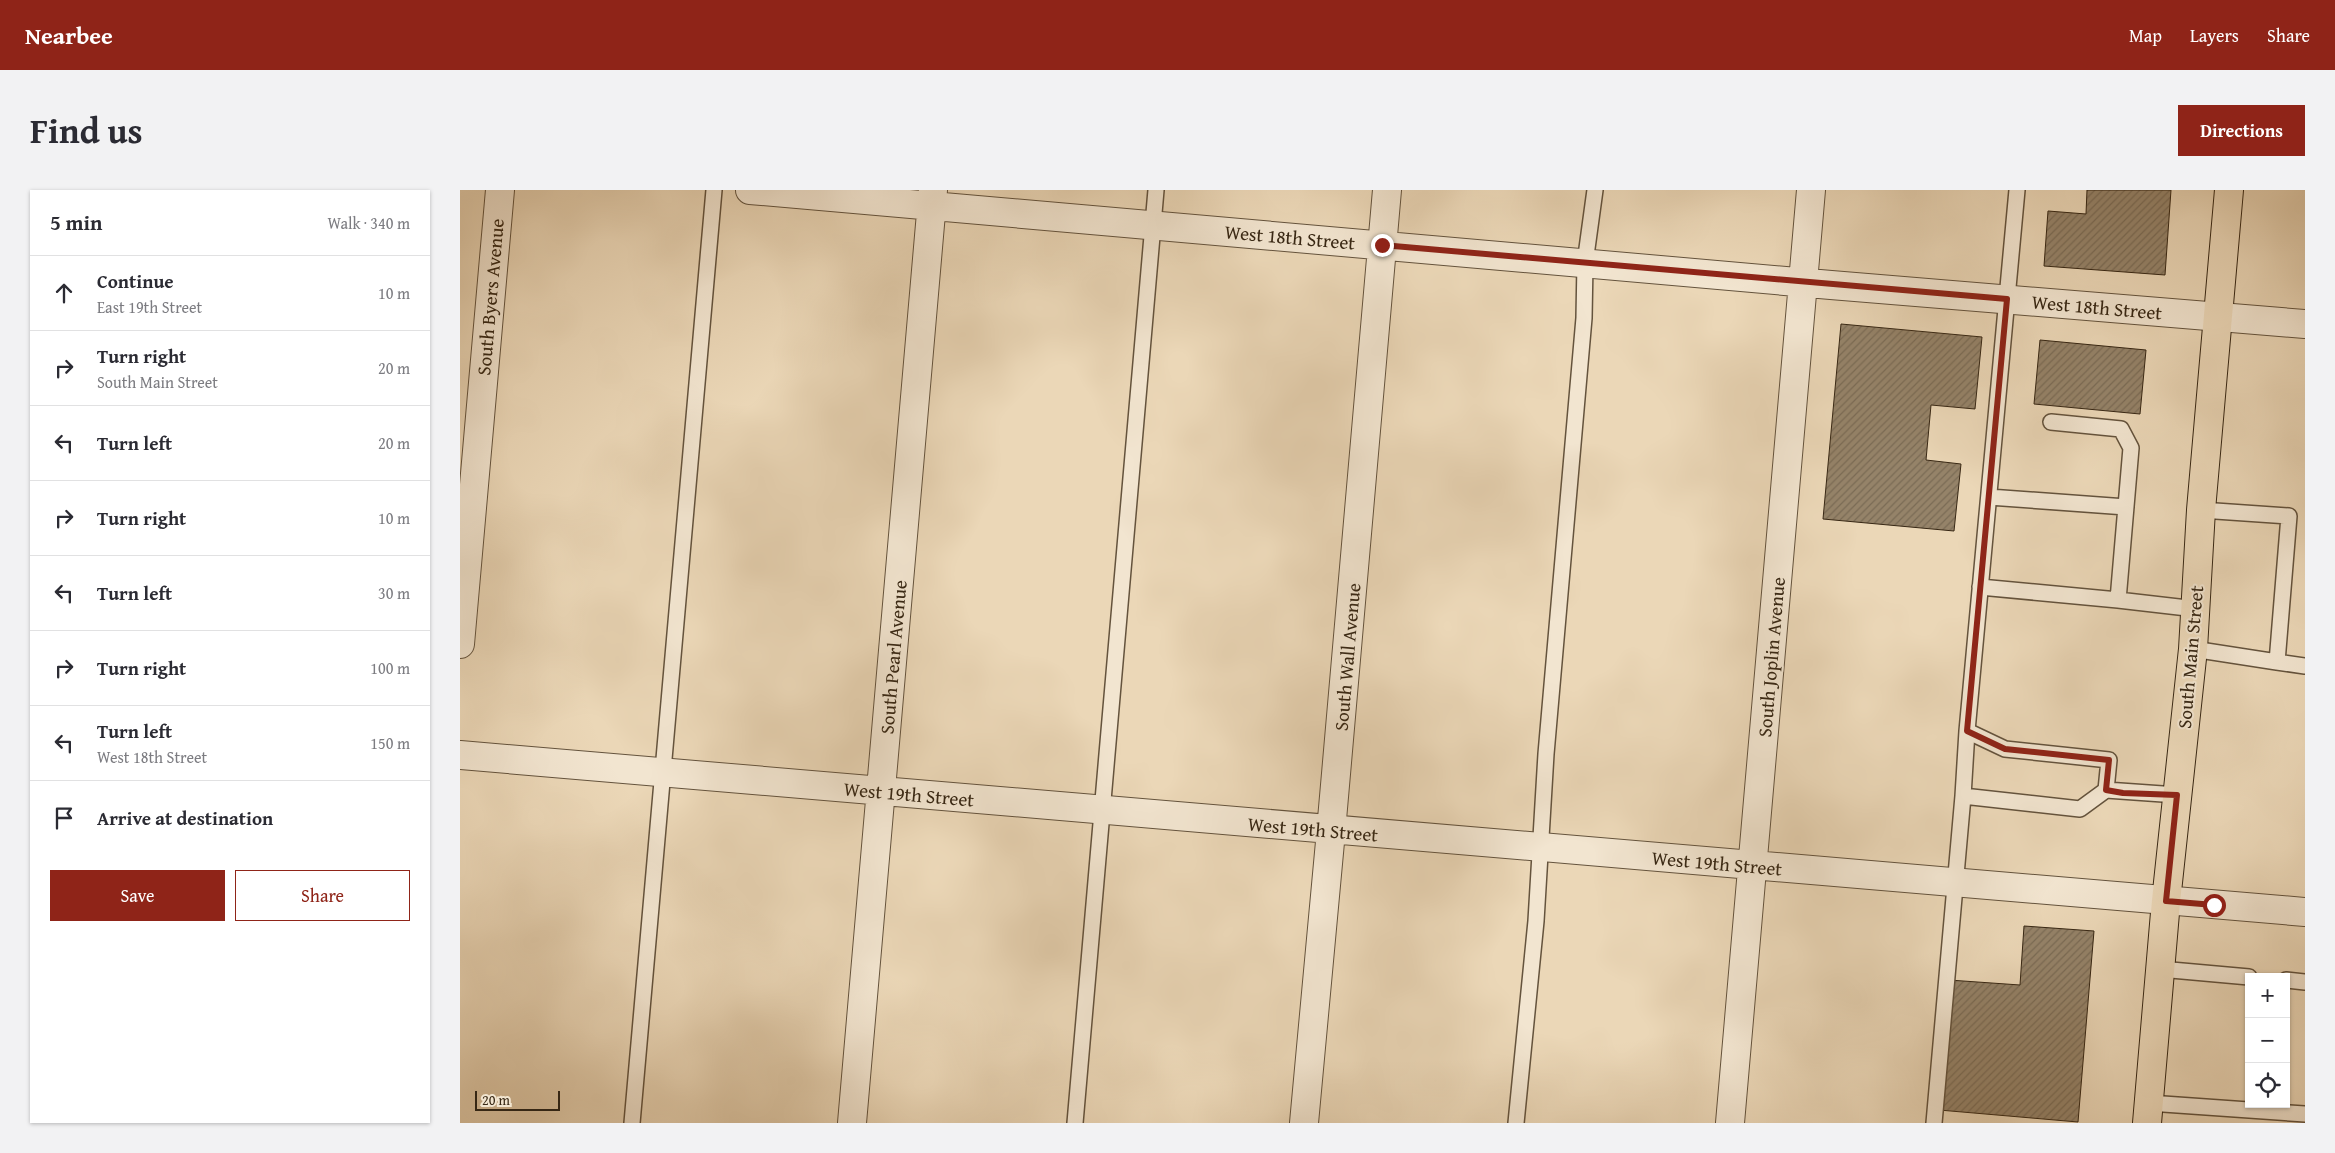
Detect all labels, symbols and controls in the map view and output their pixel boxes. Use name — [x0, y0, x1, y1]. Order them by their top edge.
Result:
text: Nearbee — [25, 18, 113, 53]
text: Map — [2129, 22, 2162, 49]
text: Layers — [2190, 22, 2239, 49]
text: Share — [2267, 22, 2310, 49]
text: Find us — [30, 105, 143, 156]
button: Directions — [2178, 105, 2305, 156]
text: 5 min — [50, 207, 102, 238]
text: Walk · 340 m — [327, 211, 410, 235]
street label: South Byers Avenue — [469, 217, 511, 377]
street label: West 18th Street — [1224, 217, 1357, 257]
route end — [1371, 234, 1394, 257]
text: Continue — [97, 267, 174, 295]
icon: ahead — [50, 279, 78, 307]
text: 10 m — [378, 281, 410, 305]
street label: West 18th Street — [2031, 287, 2164, 327]
text: East 19th Street — [97, 295, 202, 319]
text: Turn right — [97, 342, 186, 370]
icon: right — [50, 354, 78, 382]
text: 20 m — [378, 356, 410, 380]
text: South Main Street — [97, 370, 218, 394]
icon: left — [50, 429, 78, 457]
text: Turn left — [97, 429, 172, 457]
text: 20 m — [378, 431, 410, 455]
icon: right — [50, 504, 78, 532]
text: Turn right — [97, 504, 186, 532]
text: 10 m — [378, 506, 410, 530]
street label: South Joplin Avenue — [1750, 576, 1792, 738]
icon: left — [50, 579, 78, 607]
text: Turn left — [97, 579, 172, 607]
street label: South Pearl Avenue — [872, 579, 914, 735]
text: 30 m — [378, 581, 410, 605]
street label: South Wall Avenue — [1327, 582, 1367, 732]
street label: South Main Street — [2170, 584, 2210, 730]
icon: right — [50, 654, 78, 682]
text: Turn right — [97, 654, 186, 682]
text: 100 m — [370, 656, 410, 680]
text: Turn left — [97, 717, 172, 745]
icon: left — [50, 729, 78, 757]
text: 150 m — [370, 731, 410, 755]
text: West 18th Street — [97, 745, 207, 769]
street label: West 19th Street — [843, 774, 976, 814]
icon: arrive — [50, 804, 78, 832]
text: Arrive at destination — [97, 804, 273, 832]
street label: West 19th Street — [1247, 809, 1380, 849]
street label: West 19th Street — [1651, 843, 1784, 883]
button: Save — [50, 870, 225, 921]
button: Share — [235, 870, 410, 921]
route start — [2203, 894, 2226, 917]
map controls — [2245, 973, 2290, 1108]
button: + — [2245, 973, 2290, 1018]
button: − — [2245, 1018, 2290, 1063]
button: locate — [2245, 1063, 2290, 1108]
scale bar — [475, 1088, 560, 1111]
text: 20 m — [482, 1090, 510, 1110]

